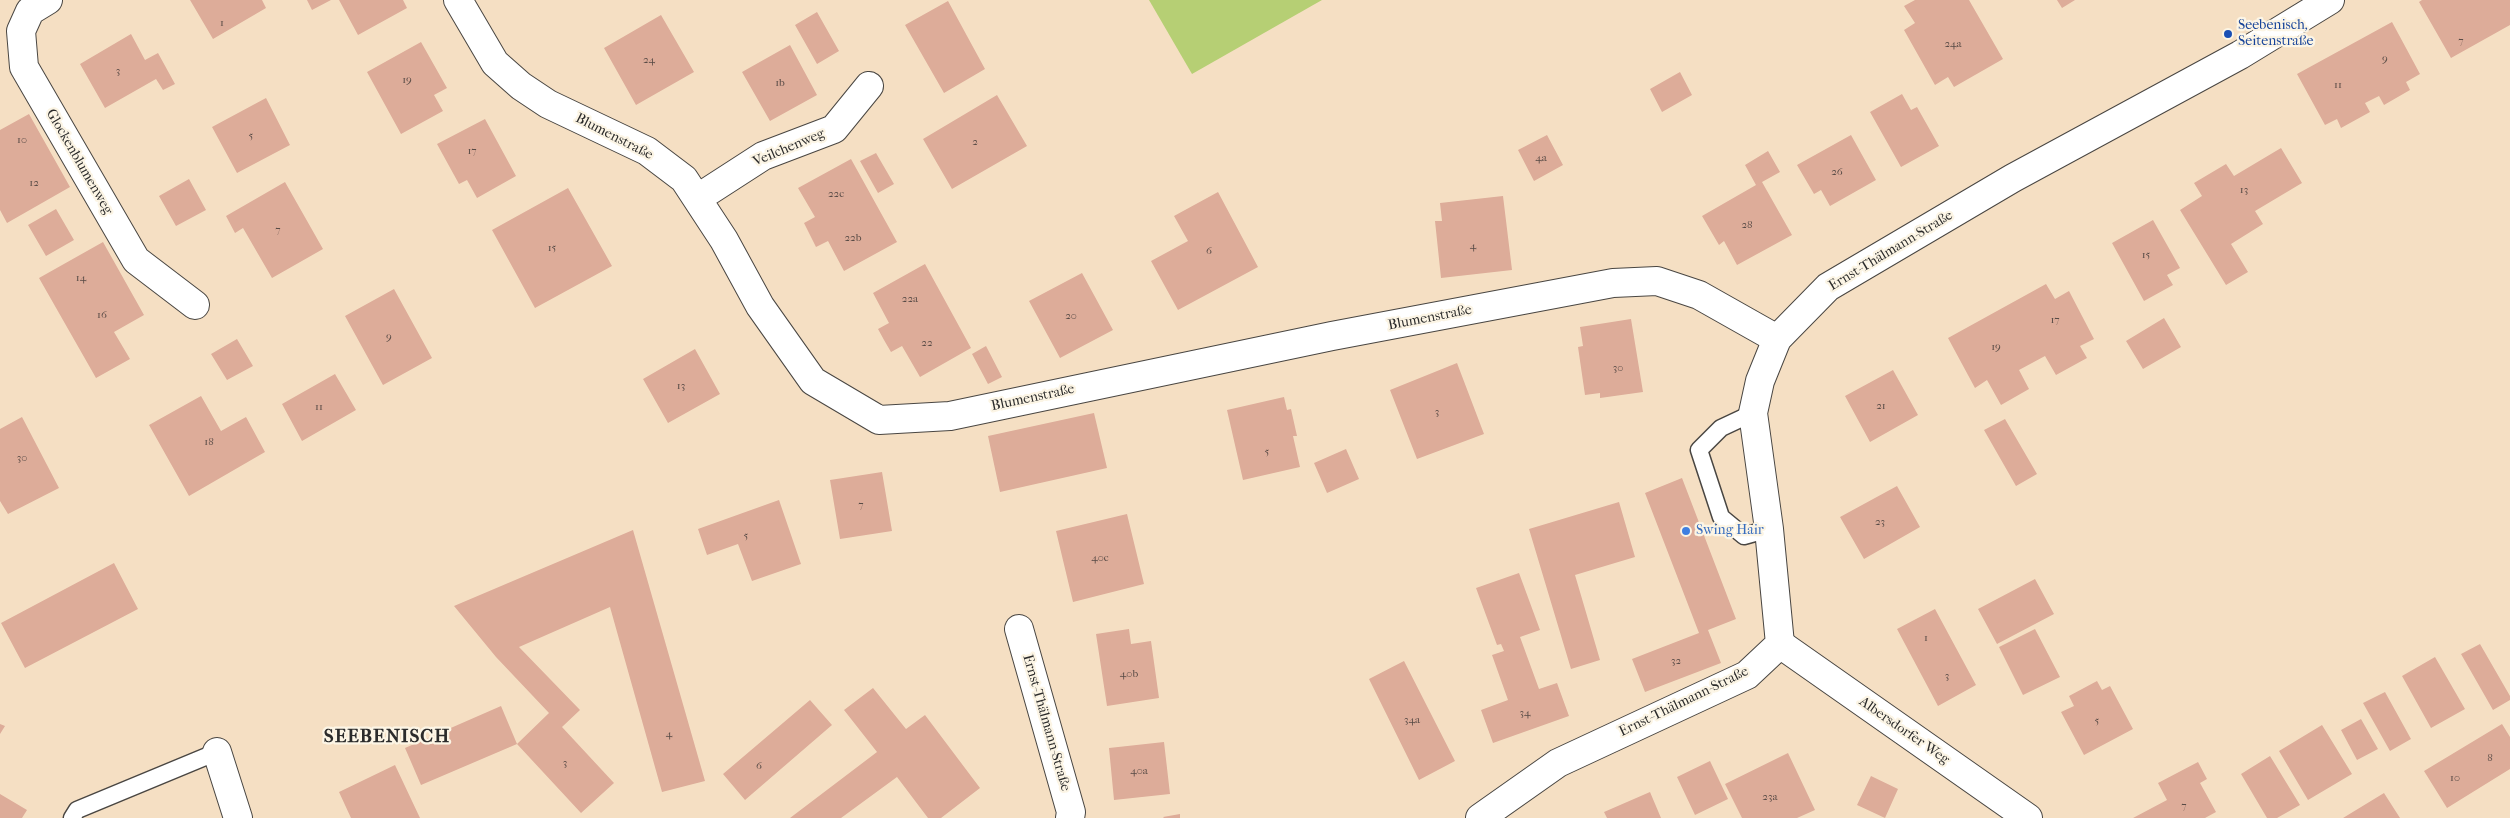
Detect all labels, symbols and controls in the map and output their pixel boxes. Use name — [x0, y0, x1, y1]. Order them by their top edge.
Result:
house number: 1 — [220, 16, 224, 30]
place label: Seebenisch, Seitenstraße — [2238, 18, 2313, 50]
marker: Seebenisch, Seitenstraße — [2222, 28, 2234, 40]
house number: 7 — [2458, 34, 2464, 48]
house number: 24a — [1944, 37, 1962, 51]
house number: 9 — [2382, 52, 2388, 66]
house number: 24 — [643, 53, 655, 67]
house number: 3 — [116, 64, 120, 78]
house number: 19 — [402, 73, 412, 87]
house number: 1b — [775, 76, 785, 90]
house number: 11 — [2334, 78, 2342, 92]
street label: Glockenblumenweg — [42, 106, 116, 218]
street label: Blumenstraße — [572, 110, 656, 164]
street label: Veilchenweg — [751, 125, 827, 171]
house number: 5 — [249, 129, 253, 143]
house number: 10 — [17, 133, 27, 147]
house number: 2 — [972, 135, 978, 149]
house number: 17 — [467, 144, 477, 158]
house number: 4a — [1535, 151, 1547, 165]
house number: 26 — [1831, 165, 1843, 179]
house number: 12 — [29, 176, 39, 190]
house number: 13 — [2240, 183, 2248, 197]
house number: 22c — [828, 187, 844, 201]
street label: Ernst-Thälmann-Straße — [1826, 207, 1956, 295]
house number: 28 — [1741, 218, 1753, 232]
house number: 7 — [275, 223, 281, 237]
house number: 22b — [844, 231, 862, 245]
house number: 4 — [1470, 239, 1476, 253]
house number: 15 — [548, 241, 556, 255]
house number: 6 — [1206, 244, 1212, 258]
house number: 15 — [2142, 248, 2150, 262]
house number: 14 — [76, 271, 86, 285]
house number: 22a — [902, 292, 918, 306]
street label: Blumenstraße — [1387, 302, 1473, 334]
house number: 16 — [97, 308, 107, 322]
house number: 20 — [1065, 309, 1077, 323]
house number: 17 — [2050, 313, 2060, 327]
house number: 9 — [386, 330, 392, 344]
house number: 22 — [921, 336, 933, 350]
house number: 19 — [1991, 340, 2001, 354]
house number: 30 — [1613, 361, 1623, 375]
house number: 13 — [677, 379, 685, 393]
street label: Blumenstraße — [990, 381, 1076, 415]
house number: 21 — [1876, 399, 1886, 413]
house number: 11 — [315, 400, 323, 414]
house number: 3 — [1435, 405, 1439, 419]
house number: 18 — [204, 435, 214, 449]
house number: 5 — [1265, 445, 1269, 459]
house number: 30 — [17, 451, 27, 465]
house number: 7 — [858, 498, 864, 512]
house number: 23 — [1875, 515, 1885, 529]
place label: Swing Hair — [1696, 523, 1764, 539]
marker: Swing Hair — [1680, 525, 1692, 537]
house number: 5 — [744, 529, 748, 543]
house number: 40c — [1091, 551, 1109, 565]
house number: 1 — [1924, 631, 1928, 645]
street label: Ernst-Thälmann-Straße — [1018, 653, 1074, 793]
house number: 32 — [1671, 654, 1681, 668]
street label: Ernst-Thälmann-Straße — [1617, 663, 1751, 741]
house number: 40b — [1120, 667, 1138, 681]
house number: 3 — [1945, 669, 1949, 683]
street label: Albersdorfer Weg — [1856, 694, 1952, 768]
house number: 34 — [1519, 706, 1531, 720]
house number: 34a — [1404, 713, 1420, 727]
house number: 5 — [2095, 714, 2099, 728]
district label: SEEBENISCH — [323, 726, 451, 748]
house number: 4 — [666, 727, 672, 741]
house number: 8 — [2487, 751, 2493, 765]
house number: 3 — [563, 756, 567, 770]
house number: 6 — [756, 759, 762, 773]
house number: 40a — [1130, 764, 1148, 778]
house number: 10 — [2450, 771, 2460, 785]
house number: 23a — [1762, 790, 1778, 804]
house number: 7 — [2181, 799, 2187, 813]

